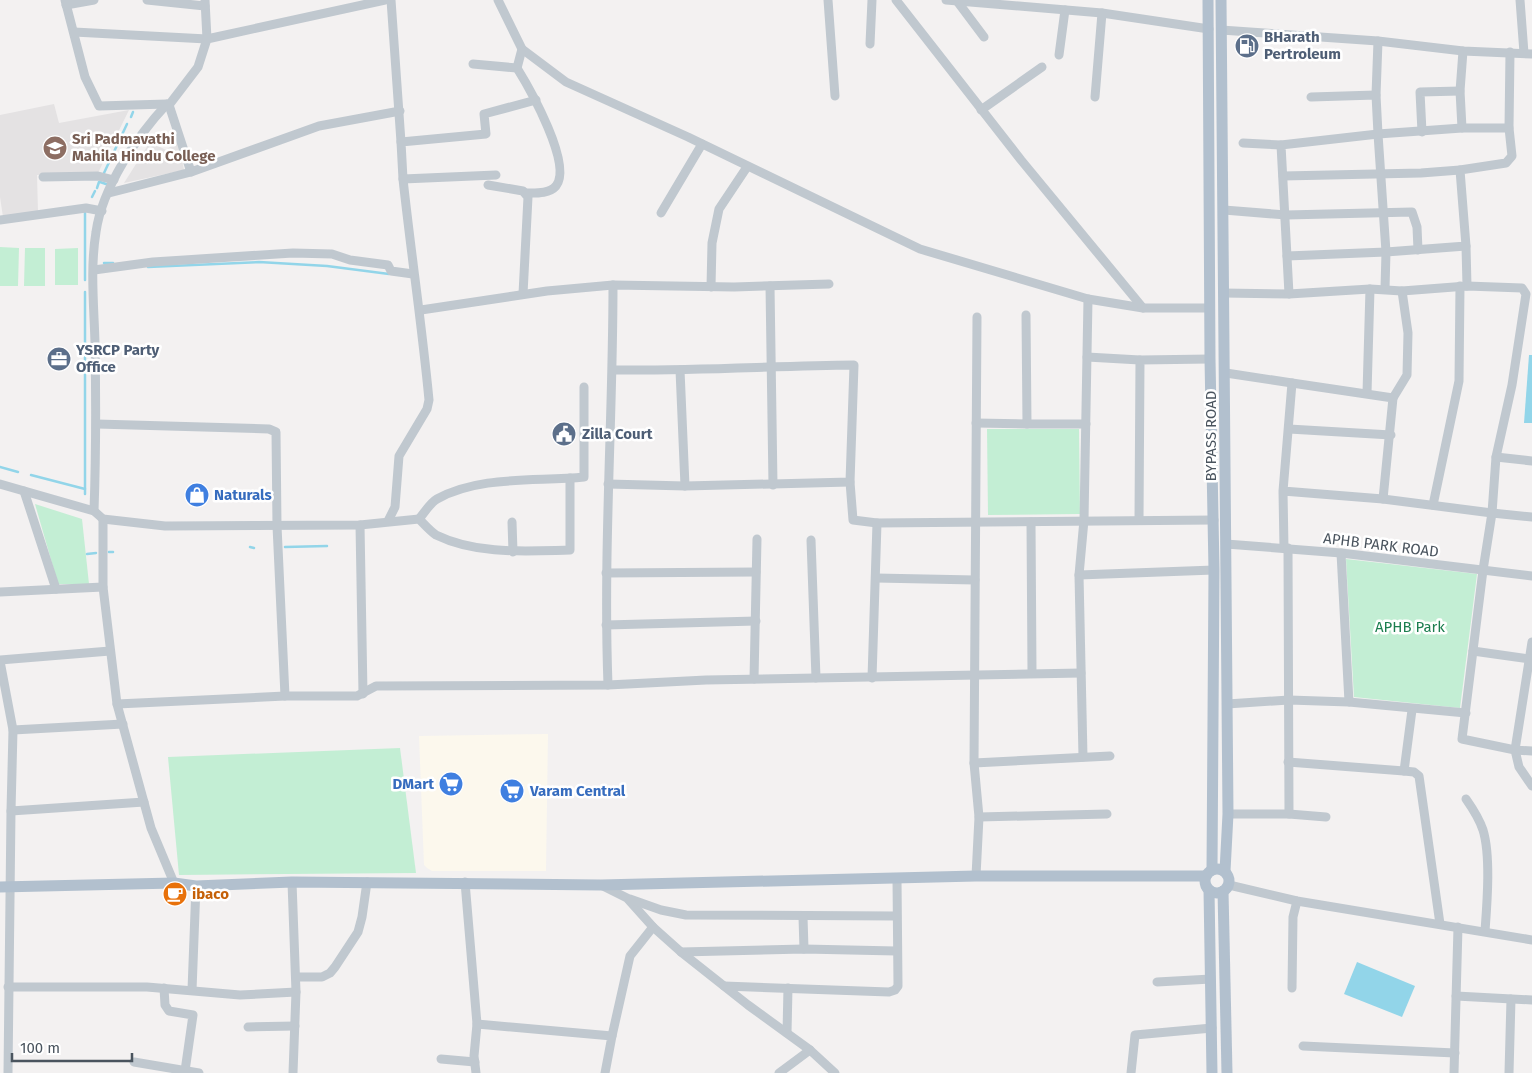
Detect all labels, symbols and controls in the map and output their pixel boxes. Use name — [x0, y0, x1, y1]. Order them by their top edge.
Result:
place label: BHarath Pertroleum — [1264, 28, 1341, 63]
fuel station icon: BHarath Pertroleum — [1234, 33, 1260, 59]
place label: Sri Padmavathi Mahila Hindu College — [72, 130, 215, 165]
school or university icon: Sri Padmavathi Mahila Hindu College — [42, 135, 68, 161]
place label: YSRCP Party Office — [75, 341, 160, 376]
office icon: YSRCP Party Office — [46, 346, 72, 372]
street label: BYPASS ROAD — [1202, 391, 1220, 482]
public building icon: Zilla Court — [551, 421, 577, 447]
place label: Zilla Court — [582, 425, 653, 443]
shop icon: Naturals — [184, 482, 210, 508]
place label: Naturals — [214, 486, 272, 504]
street label: APHB PARK ROAD — [1322, 529, 1440, 561]
park label: APHB Park — [1375, 618, 1445, 636]
supermarket icon: DMart — [438, 771, 464, 797]
place label: DMart — [393, 775, 434, 793]
supermarket icon: Varam Central — [499, 778, 525, 804]
place label: Varam Central — [529, 782, 626, 800]
cafe icon: ibaco — [162, 881, 188, 907]
place label: ibaco — [192, 885, 229, 903]
scale bar — [12, 1030, 132, 1062]
text: 100 m — [20, 1039, 60, 1057]

